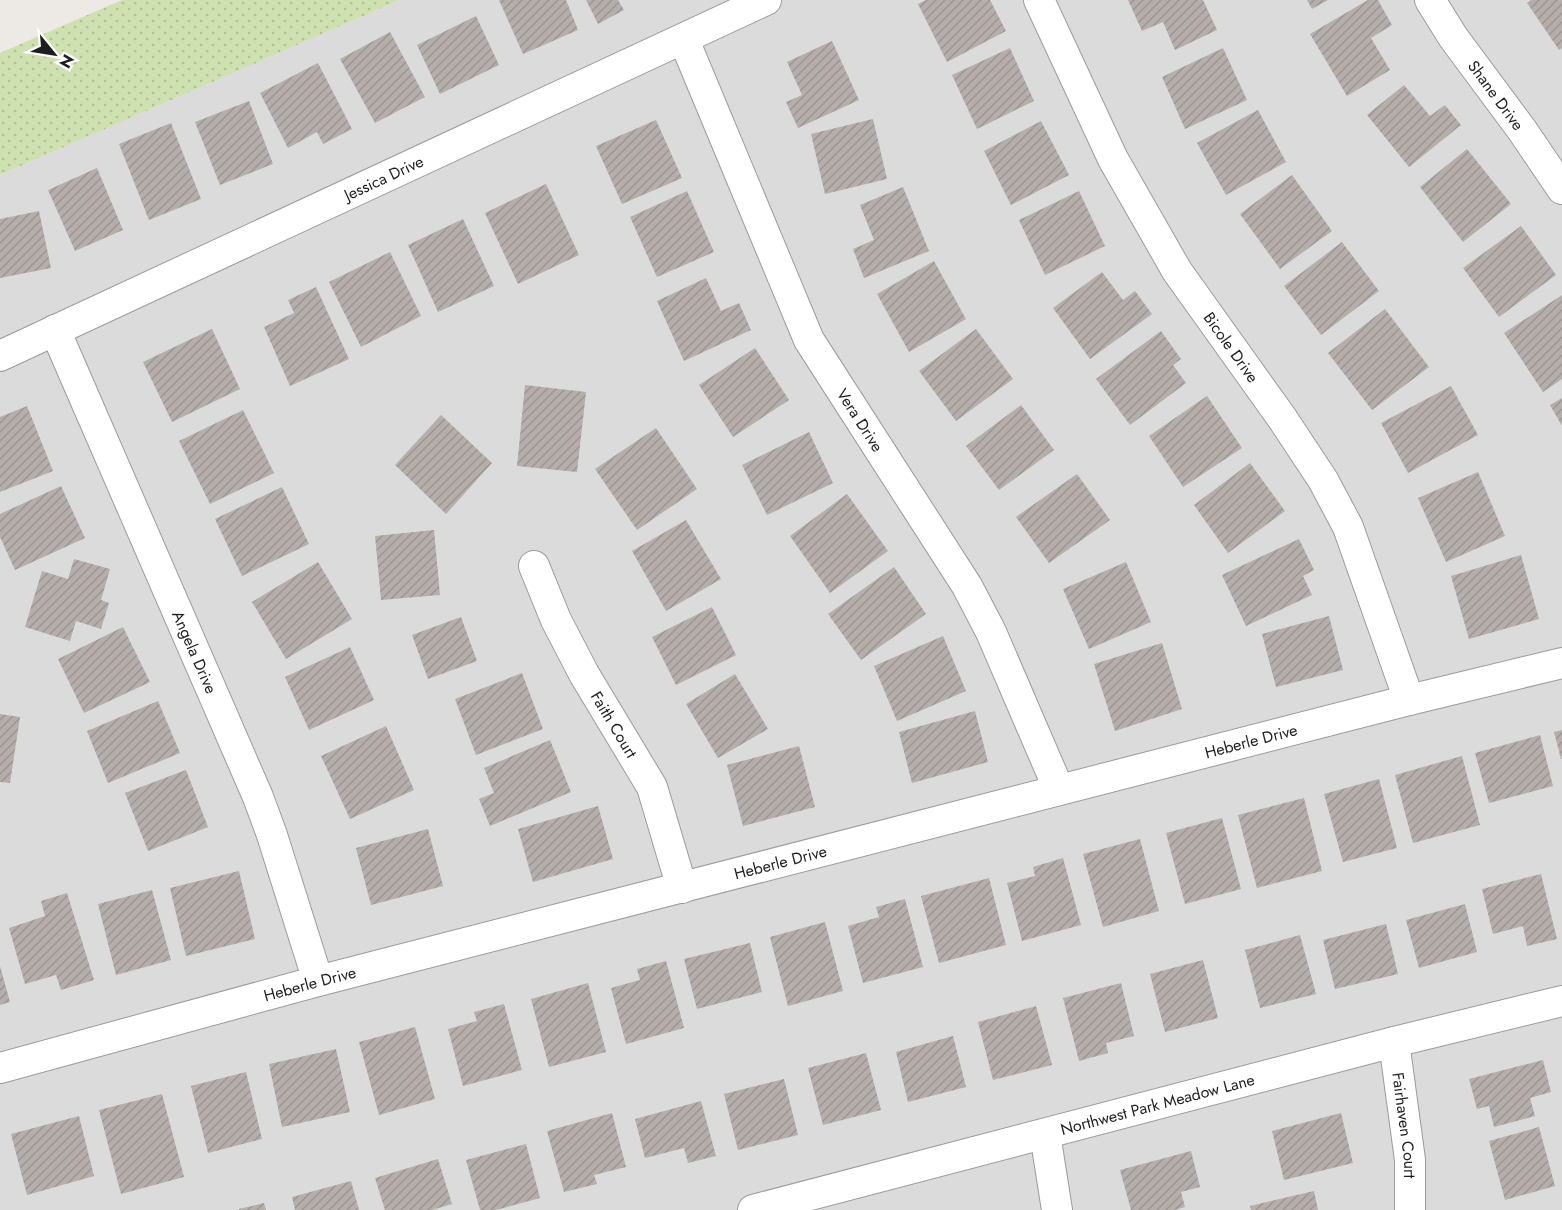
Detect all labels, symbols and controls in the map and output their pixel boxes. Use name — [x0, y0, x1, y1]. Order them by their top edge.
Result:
north arrow — [24, 24, 84, 84]
text: N — [53, 50, 80, 73]
street label: Shane Drive — [1462, 55, 1530, 135]
street label: Jessica Drive — [338, 149, 427, 207]
street label: Bicole Drive — [1198, 307, 1265, 387]
street label: Vera Drive — [831, 384, 889, 456]
street label: Angela Drive — [167, 607, 223, 697]
street label: Faith Court — [585, 687, 643, 762]
street label: Heberle Drive — [1202, 718, 1300, 764]
street label: Heberle Drive — [731, 839, 829, 885]
street label: Heberle Drive — [261, 960, 358, 1007]
street label: Northwest Park Meadow Lane — [1058, 1068, 1257, 1141]
street label: Fairhaven Court — [1387, 1071, 1422, 1178]

